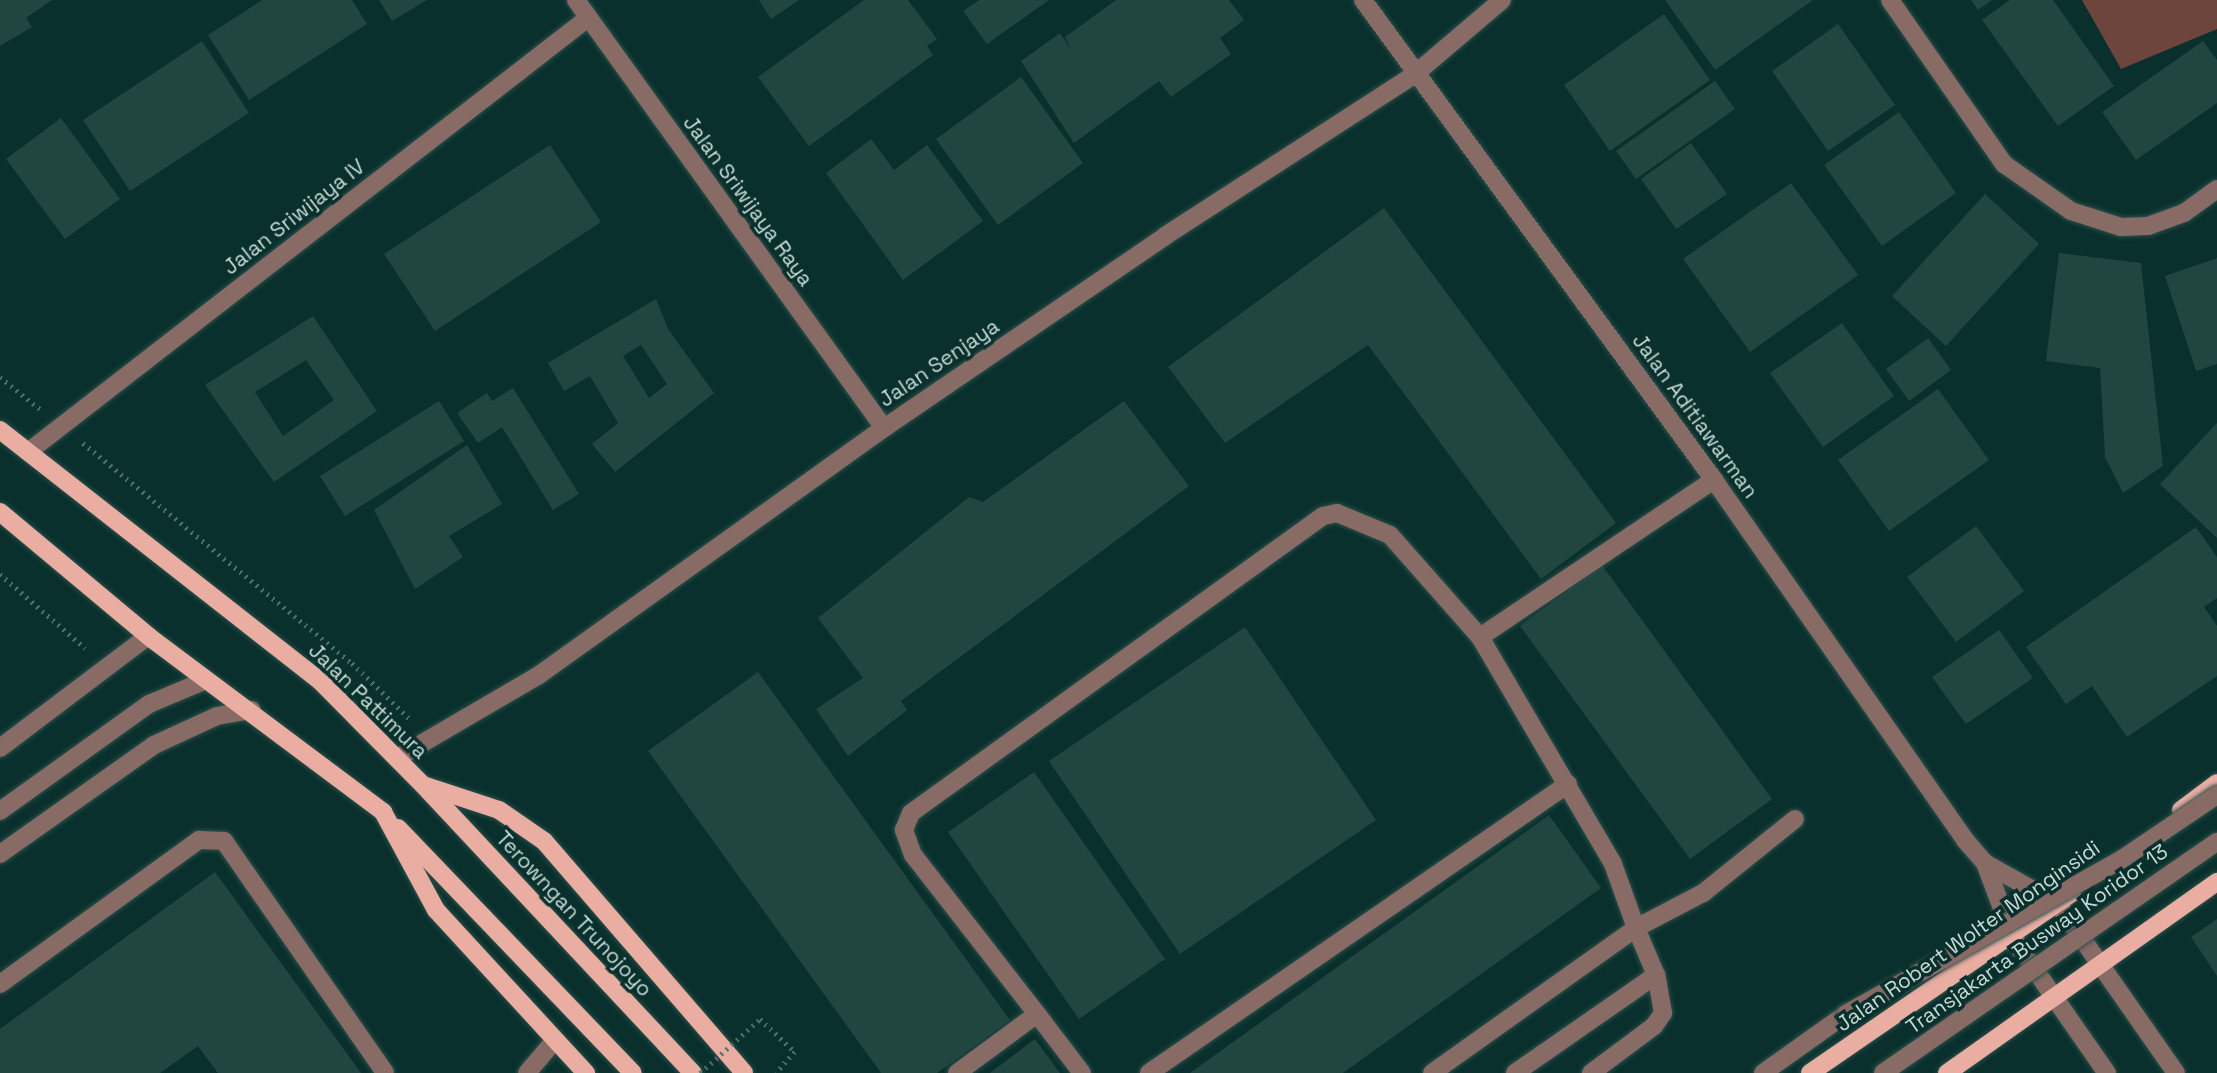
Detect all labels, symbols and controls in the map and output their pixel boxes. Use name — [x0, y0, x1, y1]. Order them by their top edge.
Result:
street label: Jalan Sriwijaya Raya — [678, 111, 818, 291]
street label: Jalan Sriwijaya IV — [218, 154, 370, 280]
street label: Jalan Senjaya — [874, 314, 1004, 412]
street label: Jalan Aditiawarman — [1627, 329, 1763, 503]
street label: Jalan Pattimura — [303, 638, 433, 764]
street label: Terowngan Trunojoyo — [490, 826, 658, 1002]
street label: Jalan Robert Wolter Monginsidi — [1831, 835, 2105, 1037]
street label: Transjakarta Busway Koridor 13 — [1901, 839, 2173, 1039]

